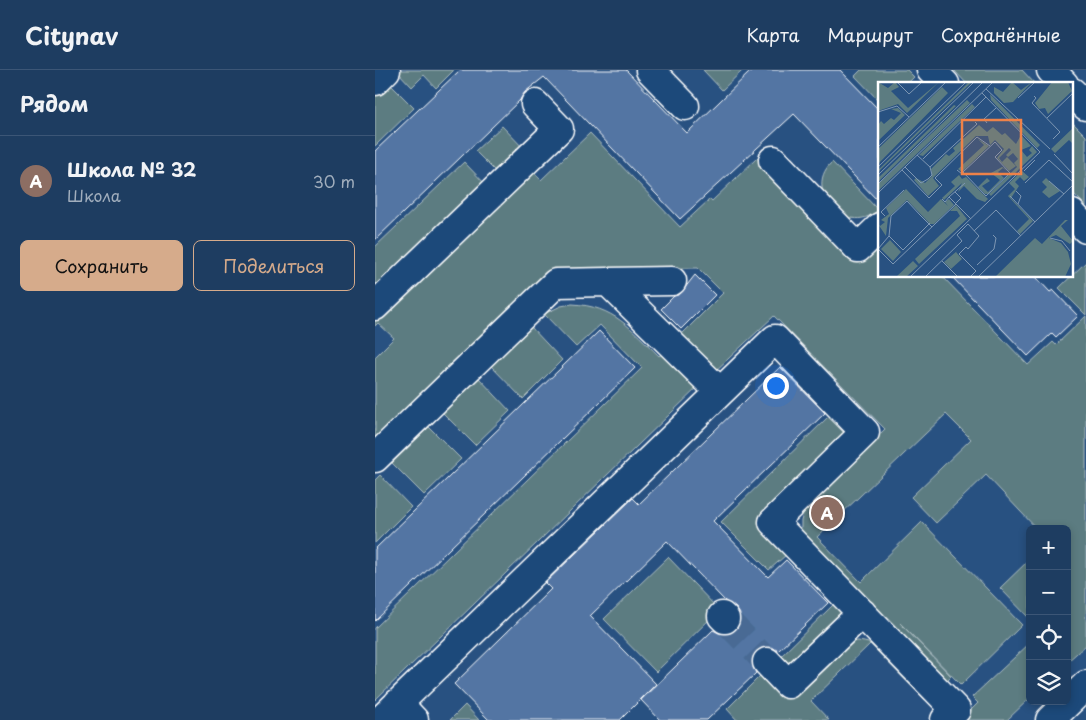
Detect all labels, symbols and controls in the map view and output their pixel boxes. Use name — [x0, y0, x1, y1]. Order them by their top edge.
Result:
text: Citynav — [25, 17, 118, 53]
text: Карта — [747, 21, 799, 48]
text: Маршрут — [827, 21, 913, 48]
text: Сохранённые — [941, 21, 1061, 48]
inset map — [878, 82, 1073, 278]
text: Рядом — [20, 87, 88, 119]
text: Школа № 32 — [67, 155, 196, 183]
text: A — [30, 169, 42, 193]
text: 30 m — [313, 169, 355, 193]
text: Школа — [67, 183, 121, 207]
button: Сохранить — [20, 240, 183, 291]
button: Поделиться — [193, 240, 355, 291]
your location — [763, 373, 789, 399]
pin: A — [811, 494, 843, 532]
map controls — [1026, 525, 1071, 705]
button: + — [1026, 525, 1071, 570]
button: − — [1026, 570, 1071, 615]
button: locate — [1026, 615, 1071, 660]
button: layers — [1026, 660, 1071, 705]

